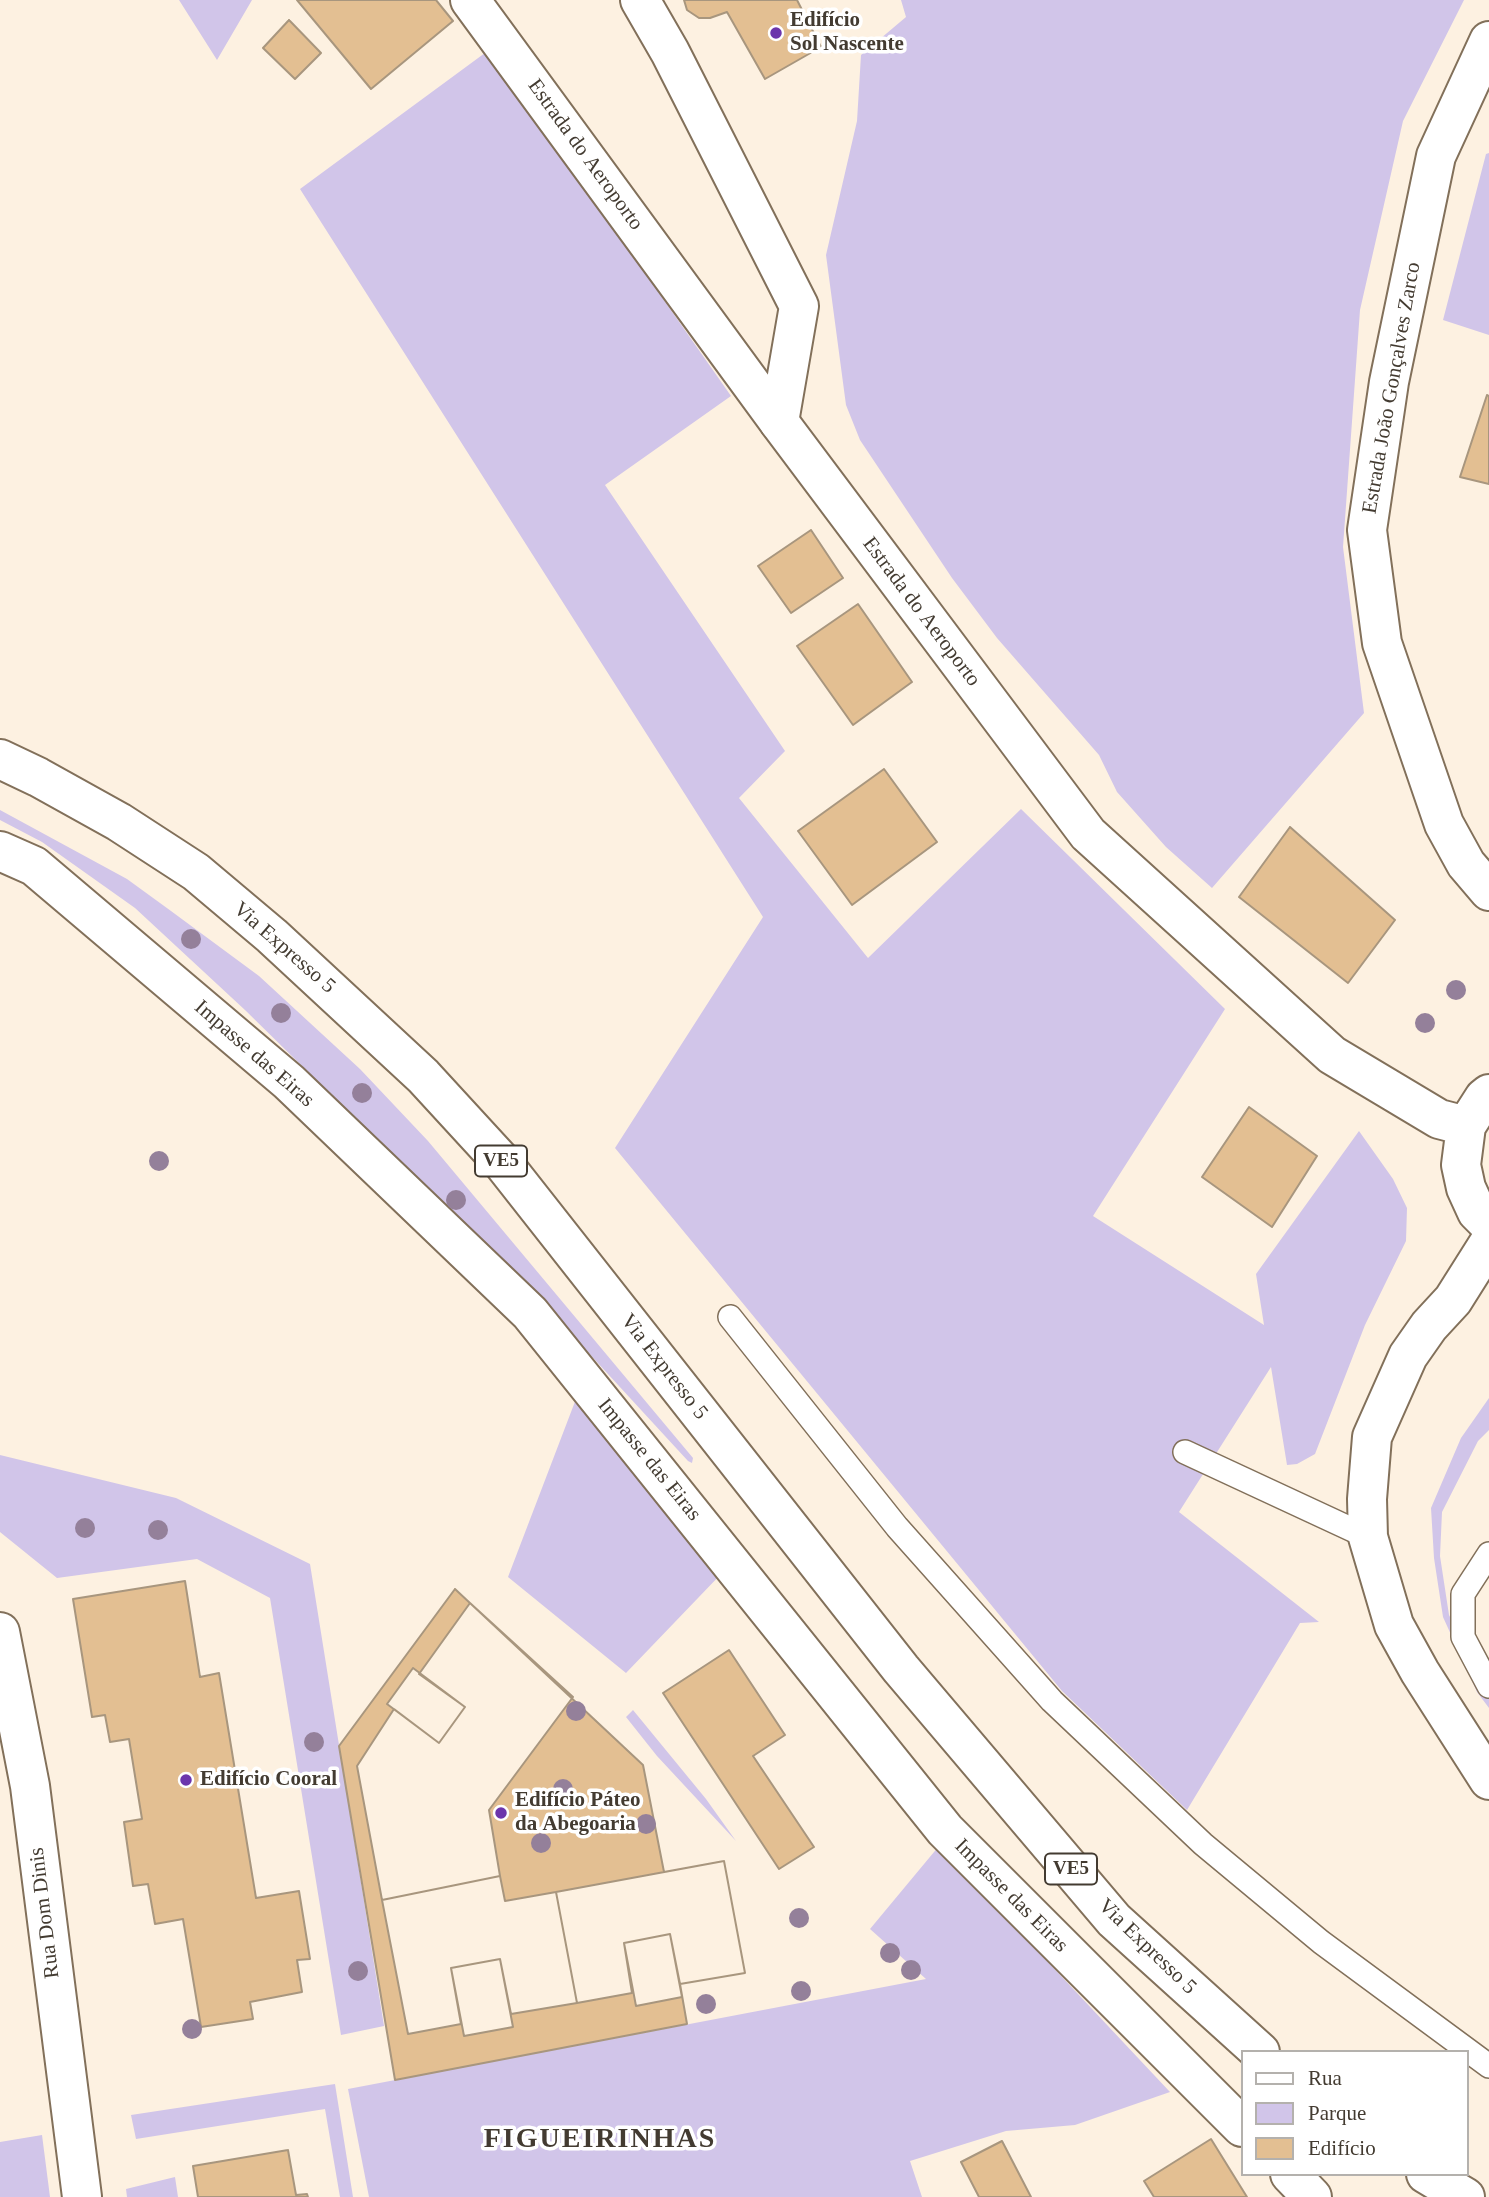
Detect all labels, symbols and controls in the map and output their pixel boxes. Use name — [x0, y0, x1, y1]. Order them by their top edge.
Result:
place label: Edifício Sol Nascente — [790, 8, 904, 58]
marker: Edifício Sol Nascente — [768, 25, 784, 41]
street label: Estrada do Aeroporto — [522, 74, 648, 236]
street label: Estrada João Gonçalves Zarco — [1357, 260, 1427, 516]
street label: Estrada do Aeroporto — [857, 532, 985, 692]
street label: Via Expresso 5 — [228, 897, 340, 999]
street label: Impasse das Eiras — [189, 995, 319, 1113]
road number: VE5 — [475, 1146, 527, 1176]
street label: Via Expresso 5 — [615, 1309, 713, 1425]
street label: Impasse das Eiras — [592, 1394, 706, 1526]
place label: Edifício Cooral — [200, 1767, 337, 1793]
marker: Edifício Cooral — [178, 1772, 194, 1788]
place label: Edifício Páteo da Abegoaria — [515, 1788, 640, 1838]
marker: Edifício Páteo da Abegoaria — [493, 1805, 509, 1821]
street label: Impasse das Eiras — [949, 1834, 1073, 1958]
street label: Rua Dom Dinis — [24, 1846, 66, 1980]
road number: VE5 — [1045, 1854, 1097, 1884]
street label: Via Expresso 5 — [1093, 1894, 1201, 2000]
legend — [1240, 2050, 1468, 2176]
text: Rua — [1308, 2066, 1342, 2090]
text: Parque — [1308, 2101, 1366, 2125]
district label: FIGUEIRINHAS — [485, 2123, 715, 2157]
text: Edifício — [1308, 2136, 1376, 2160]

